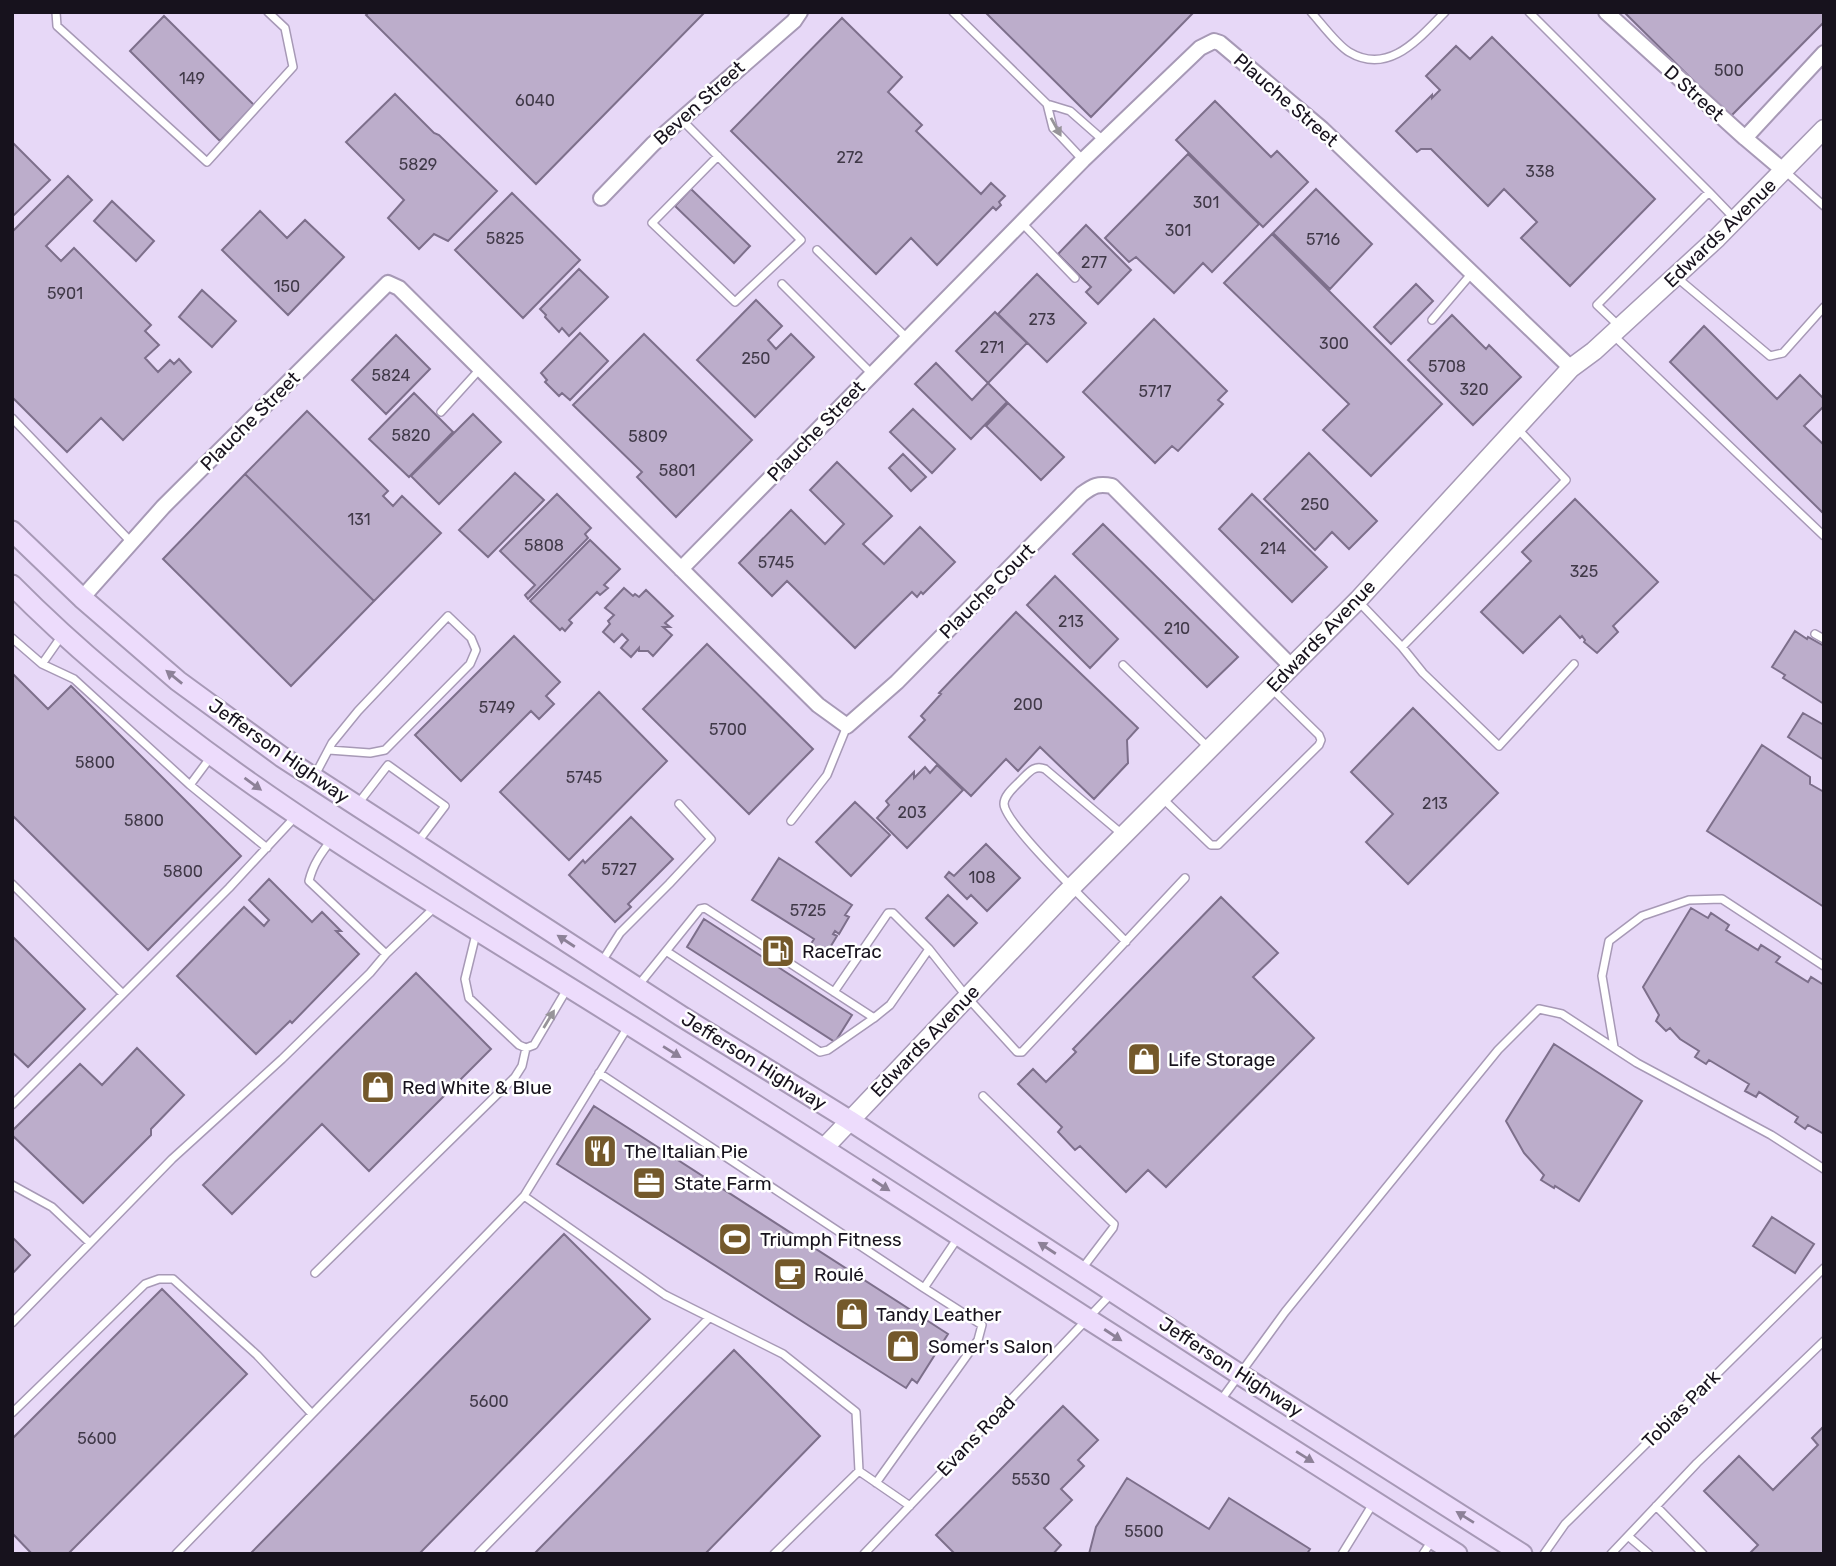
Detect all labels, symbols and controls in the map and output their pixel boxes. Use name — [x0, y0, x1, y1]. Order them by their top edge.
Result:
street label: Plauche Street — [1229, 48, 1343, 152]
street label: Beven Street — [649, 56, 750, 150]
street label: D Street — [1659, 60, 1729, 126]
house number: 500 — [1714, 61, 1744, 80]
house number: 149 — [179, 69, 205, 88]
house number: 6040 — [515, 91, 555, 110]
one-way arrow — [1050, 117, 1062, 136]
house number: 272 — [837, 148, 864, 167]
house number: 5829 — [399, 155, 437, 174]
house number: 338 — [1525, 162, 1555, 181]
street label: Edwards Avenue — [1659, 174, 1781, 292]
house number: 301 — [1193, 193, 1219, 212]
house number: 301 — [1165, 221, 1191, 240]
house number: 5825 — [486, 229, 524, 248]
house number: 5716 — [1306, 230, 1340, 249]
house number: 277 — [1081, 253, 1107, 272]
house number: 150 — [274, 277, 300, 296]
house number: 5901 — [47, 284, 83, 303]
house number: 273 — [1028, 310, 1056, 329]
house number: 300 — [1319, 334, 1349, 353]
house number: 271 — [980, 338, 1004, 357]
house number: 250 — [741, 349, 771, 368]
house number: 5708 — [1428, 357, 1466, 376]
street label: Plauche Street — [196, 366, 305, 475]
house number: 5824 — [372, 366, 410, 385]
street label: Plauche Street — [762, 375, 870, 486]
house number: 320 — [1459, 380, 1489, 399]
house number: 5717 — [1139, 382, 1171, 401]
house number: 5820 — [391, 426, 431, 445]
house number: 5809 — [628, 427, 668, 446]
house number: 5801 — [659, 461, 695, 480]
house number: 250 — [1300, 495, 1330, 514]
house number: 131 — [347, 510, 371, 529]
house number: 5808 — [524, 536, 564, 555]
street label: Plauche Court — [934, 538, 1040, 644]
house number: 214 — [1260, 539, 1286, 558]
house number: 5745 — [758, 553, 794, 572]
house number: 325 — [1570, 562, 1598, 581]
street label: Edwards Avenue — [1262, 575, 1380, 697]
house number: 213 — [1058, 612, 1084, 631]
house number: 210 — [1164, 619, 1190, 638]
one-way arrow — [166, 670, 183, 685]
street label: Jefferson Highway — [204, 694, 354, 808]
house number: 200 — [1013, 695, 1043, 714]
house number: 5749 — [479, 698, 515, 717]
house number: 5700 — [709, 720, 747, 739]
house number: 5800 — [75, 753, 115, 772]
house number: 5745 — [566, 768, 602, 787]
one-way arrow — [244, 777, 262, 791]
house number: 213 — [1422, 794, 1448, 813]
house number: 203 — [897, 803, 927, 822]
house number: 5800 — [124, 811, 164, 830]
house number: 5727 — [601, 860, 637, 879]
house number: 5800 — [163, 862, 203, 881]
house number: 108 — [968, 868, 996, 887]
house number: 5725 — [790, 901, 826, 920]
fuel station icon: RaceTrac — [759, 932, 797, 970]
one-way arrow — [556, 935, 576, 948]
place label: RaceTrac — [802, 940, 882, 963]
street label: Edwards Avenue — [866, 980, 984, 1102]
street label: Jefferson Highway — [677, 1007, 831, 1115]
one-way arrow — [543, 1010, 556, 1029]
shop icon: Life Storage — [1125, 1040, 1163, 1078]
one-way arrow — [662, 1045, 681, 1058]
place label: Life Storage — [1168, 1048, 1275, 1071]
shop icon: Red White & Blue — [359, 1068, 397, 1106]
place label: Red White & Blue — [402, 1076, 552, 1099]
restaurant icon: The Italian Pie — [581, 1132, 619, 1170]
place label: The Italian Pie — [624, 1140, 748, 1163]
office icon: State Farm — [630, 1164, 668, 1202]
place label: State Farm — [674, 1172, 772, 1195]
one-way arrow — [871, 1178, 891, 1191]
sports icon: Triumph Fitness — [716, 1220, 754, 1258]
place label: Triumph Fitness — [760, 1228, 902, 1251]
one-way arrow — [1037, 1241, 1057, 1254]
cafe icon: Roulé — [771, 1255, 809, 1293]
place label: Roulé — [814, 1263, 864, 1286]
shop icon: Tandy Leather — [833, 1295, 871, 1333]
place label: Tandy Leather — [876, 1303, 1002, 1326]
street label: Jefferson Highway — [1155, 1312, 1307, 1422]
shop icon: Somer's Salon — [884, 1327, 922, 1365]
one-way arrow — [1104, 1328, 1123, 1341]
place label: Somer's Salon — [928, 1335, 1053, 1358]
street label: Tobias Park — [1637, 1365, 1725, 1453]
street label: Evans Road — [932, 1391, 1020, 1481]
house number: 5600 — [469, 1392, 509, 1411]
house number: 5600 — [77, 1429, 117, 1448]
one-way arrow — [1296, 1450, 1315, 1463]
house number: 5530 — [1012, 1470, 1050, 1489]
one-way arrow — [1455, 1511, 1474, 1524]
house number: 5500 — [1124, 1522, 1164, 1541]

